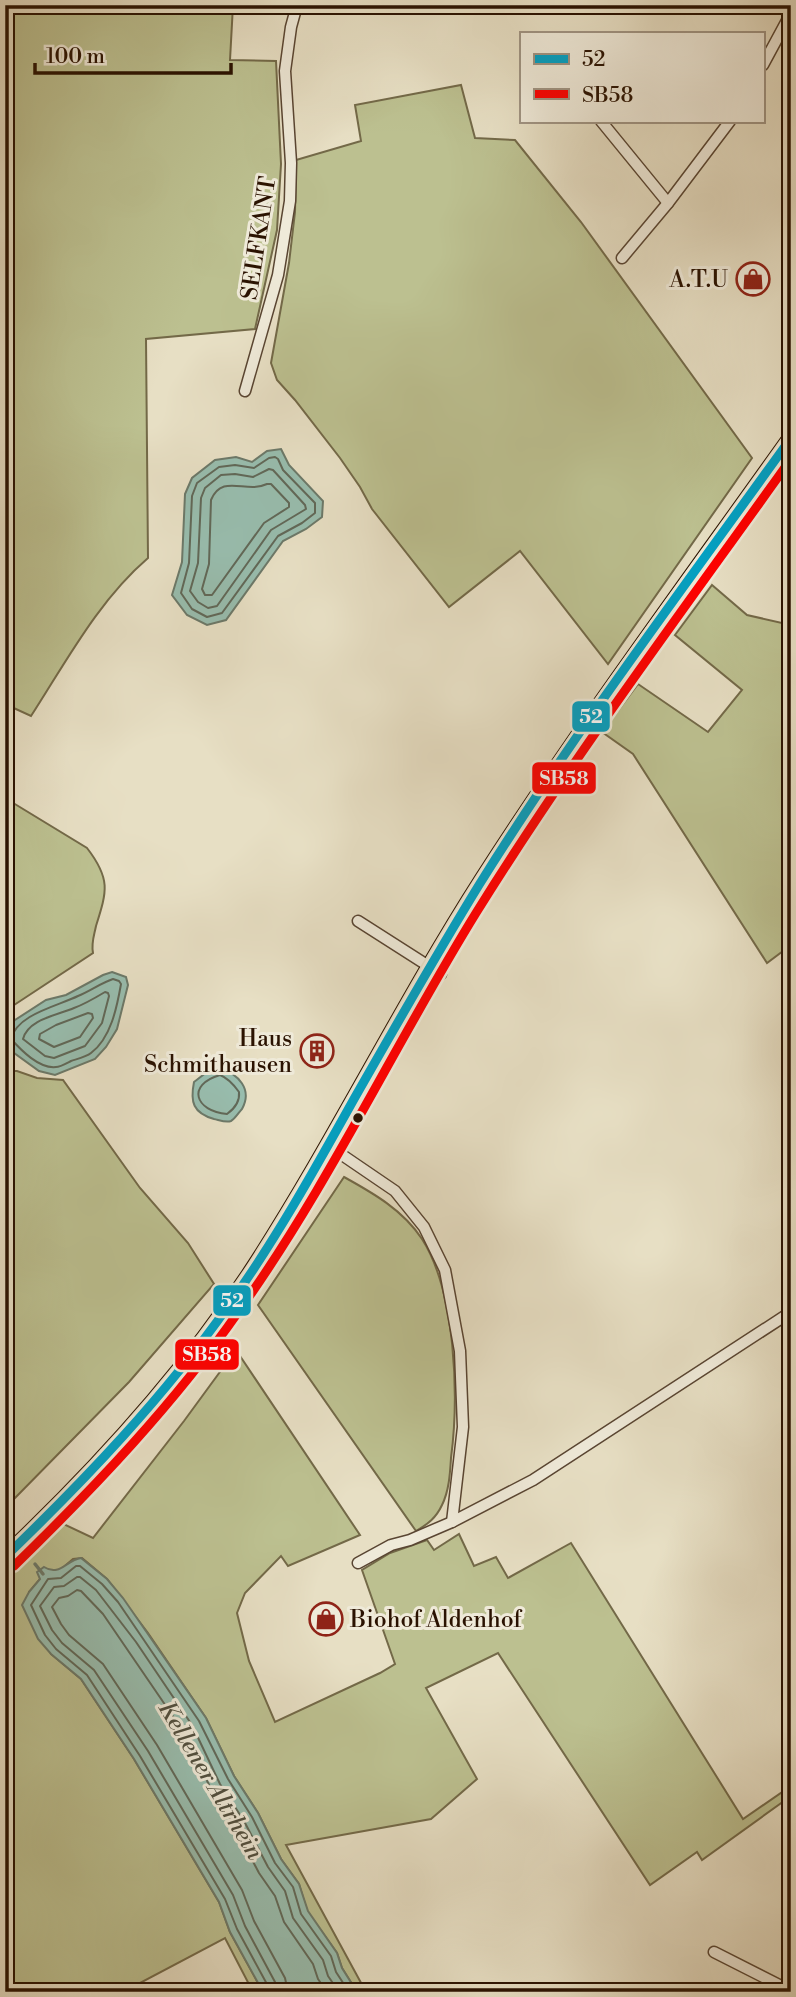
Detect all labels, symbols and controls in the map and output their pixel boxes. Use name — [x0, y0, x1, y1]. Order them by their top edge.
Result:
scale bar — [35, 32, 231, 76]
legend — [520, 32, 764, 122]
text: 100 m — [46, 44, 105, 70]
text: 52 — [582, 47, 606, 73]
text: SB58 — [582, 83, 633, 109]
street label: SELFKANT — [235, 175, 283, 302]
shop icon: A.T.U — [734, 260, 772, 298]
place label: A.T.U — [668, 266, 728, 294]
line badge: 52 — [571, 700, 611, 733]
text: 52 — [579, 705, 603, 729]
line badge: SB58 — [531, 761, 597, 795]
text: SB58 — [540, 767, 588, 791]
place label: Haus Schmithausen — [144, 1025, 292, 1079]
building icon: Haus Schmithausen — [298, 1032, 336, 1070]
unlabelled marker — [351, 1111, 365, 1125]
line badge: 52 — [212, 1284, 252, 1317]
text: 52 — [220, 1289, 244, 1313]
line badge: SB58 — [174, 1338, 240, 1371]
text: SB58 — [183, 1343, 231, 1367]
shop icon: Biohof Aldenhof — [307, 1600, 345, 1638]
place label: Biohof Aldenhof — [349, 1606, 523, 1634]
water label: Kellener Altrhein — [151, 1696, 270, 1866]

